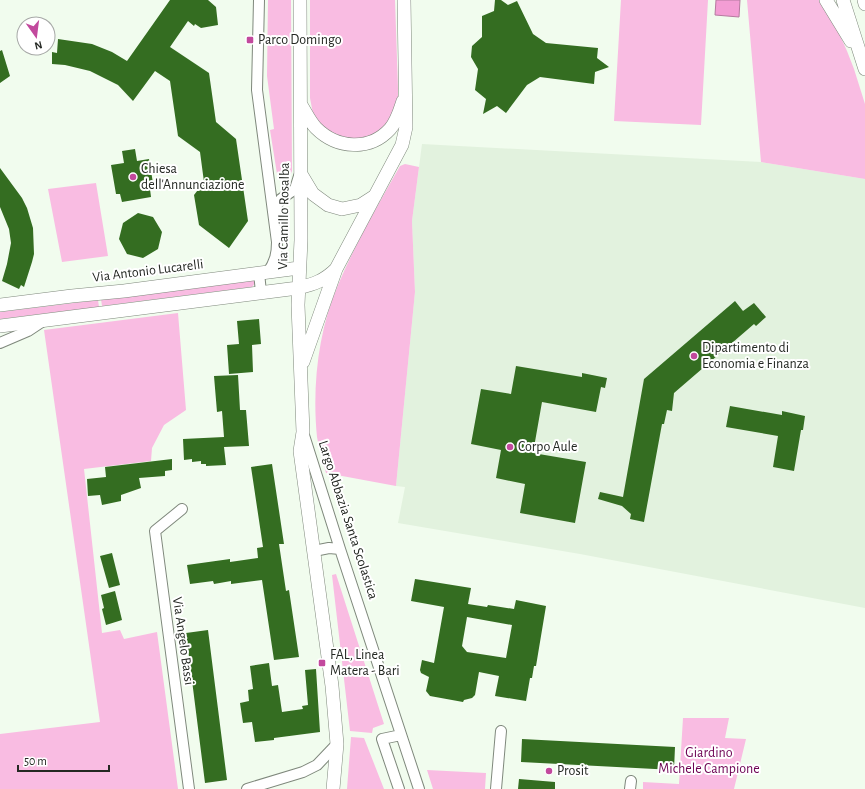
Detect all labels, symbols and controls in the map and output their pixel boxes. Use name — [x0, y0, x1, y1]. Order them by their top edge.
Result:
north arrow — [16, 16, 56, 56]
place label: Parco Domingo — [258, 33, 342, 47]
marker: Parco Domingo — [245, 35, 255, 45]
text: N — [33, 39, 43, 51]
place label: Chiesa dell'Annunciazione — [141, 162, 244, 192]
street label: Via Camillo Rosalba — [276, 162, 292, 270]
marker: Chiesa dell'Annunciazione — [128, 172, 138, 182]
street label: Via Antonio Lucarelli — [92, 257, 204, 285]
place label: Dipartimento di Economia e Finanza — [702, 341, 810, 371]
marker: Dipartimento di Economia e Finanza — [689, 351, 699, 361]
street label: Largo Abbazia Santa Scolastica — [316, 439, 380, 602]
place label: Corpo Aule — [518, 440, 577, 454]
marker: Corpo Aule — [505, 442, 515, 452]
street label: Via Angelo Bassi — [170, 596, 196, 686]
place label: FAL, Linea Matera - Bari — [330, 648, 400, 678]
marker: FAL, Linea Matera - Bari — [317, 658, 327, 668]
park label: Giardino Michele Campione — [658, 746, 760, 776]
scale bar — [18, 747, 109, 773]
text: 50 m — [24, 755, 47, 767]
place label: Prosit — [557, 764, 589, 778]
marker: Prosit — [544, 766, 554, 776]

